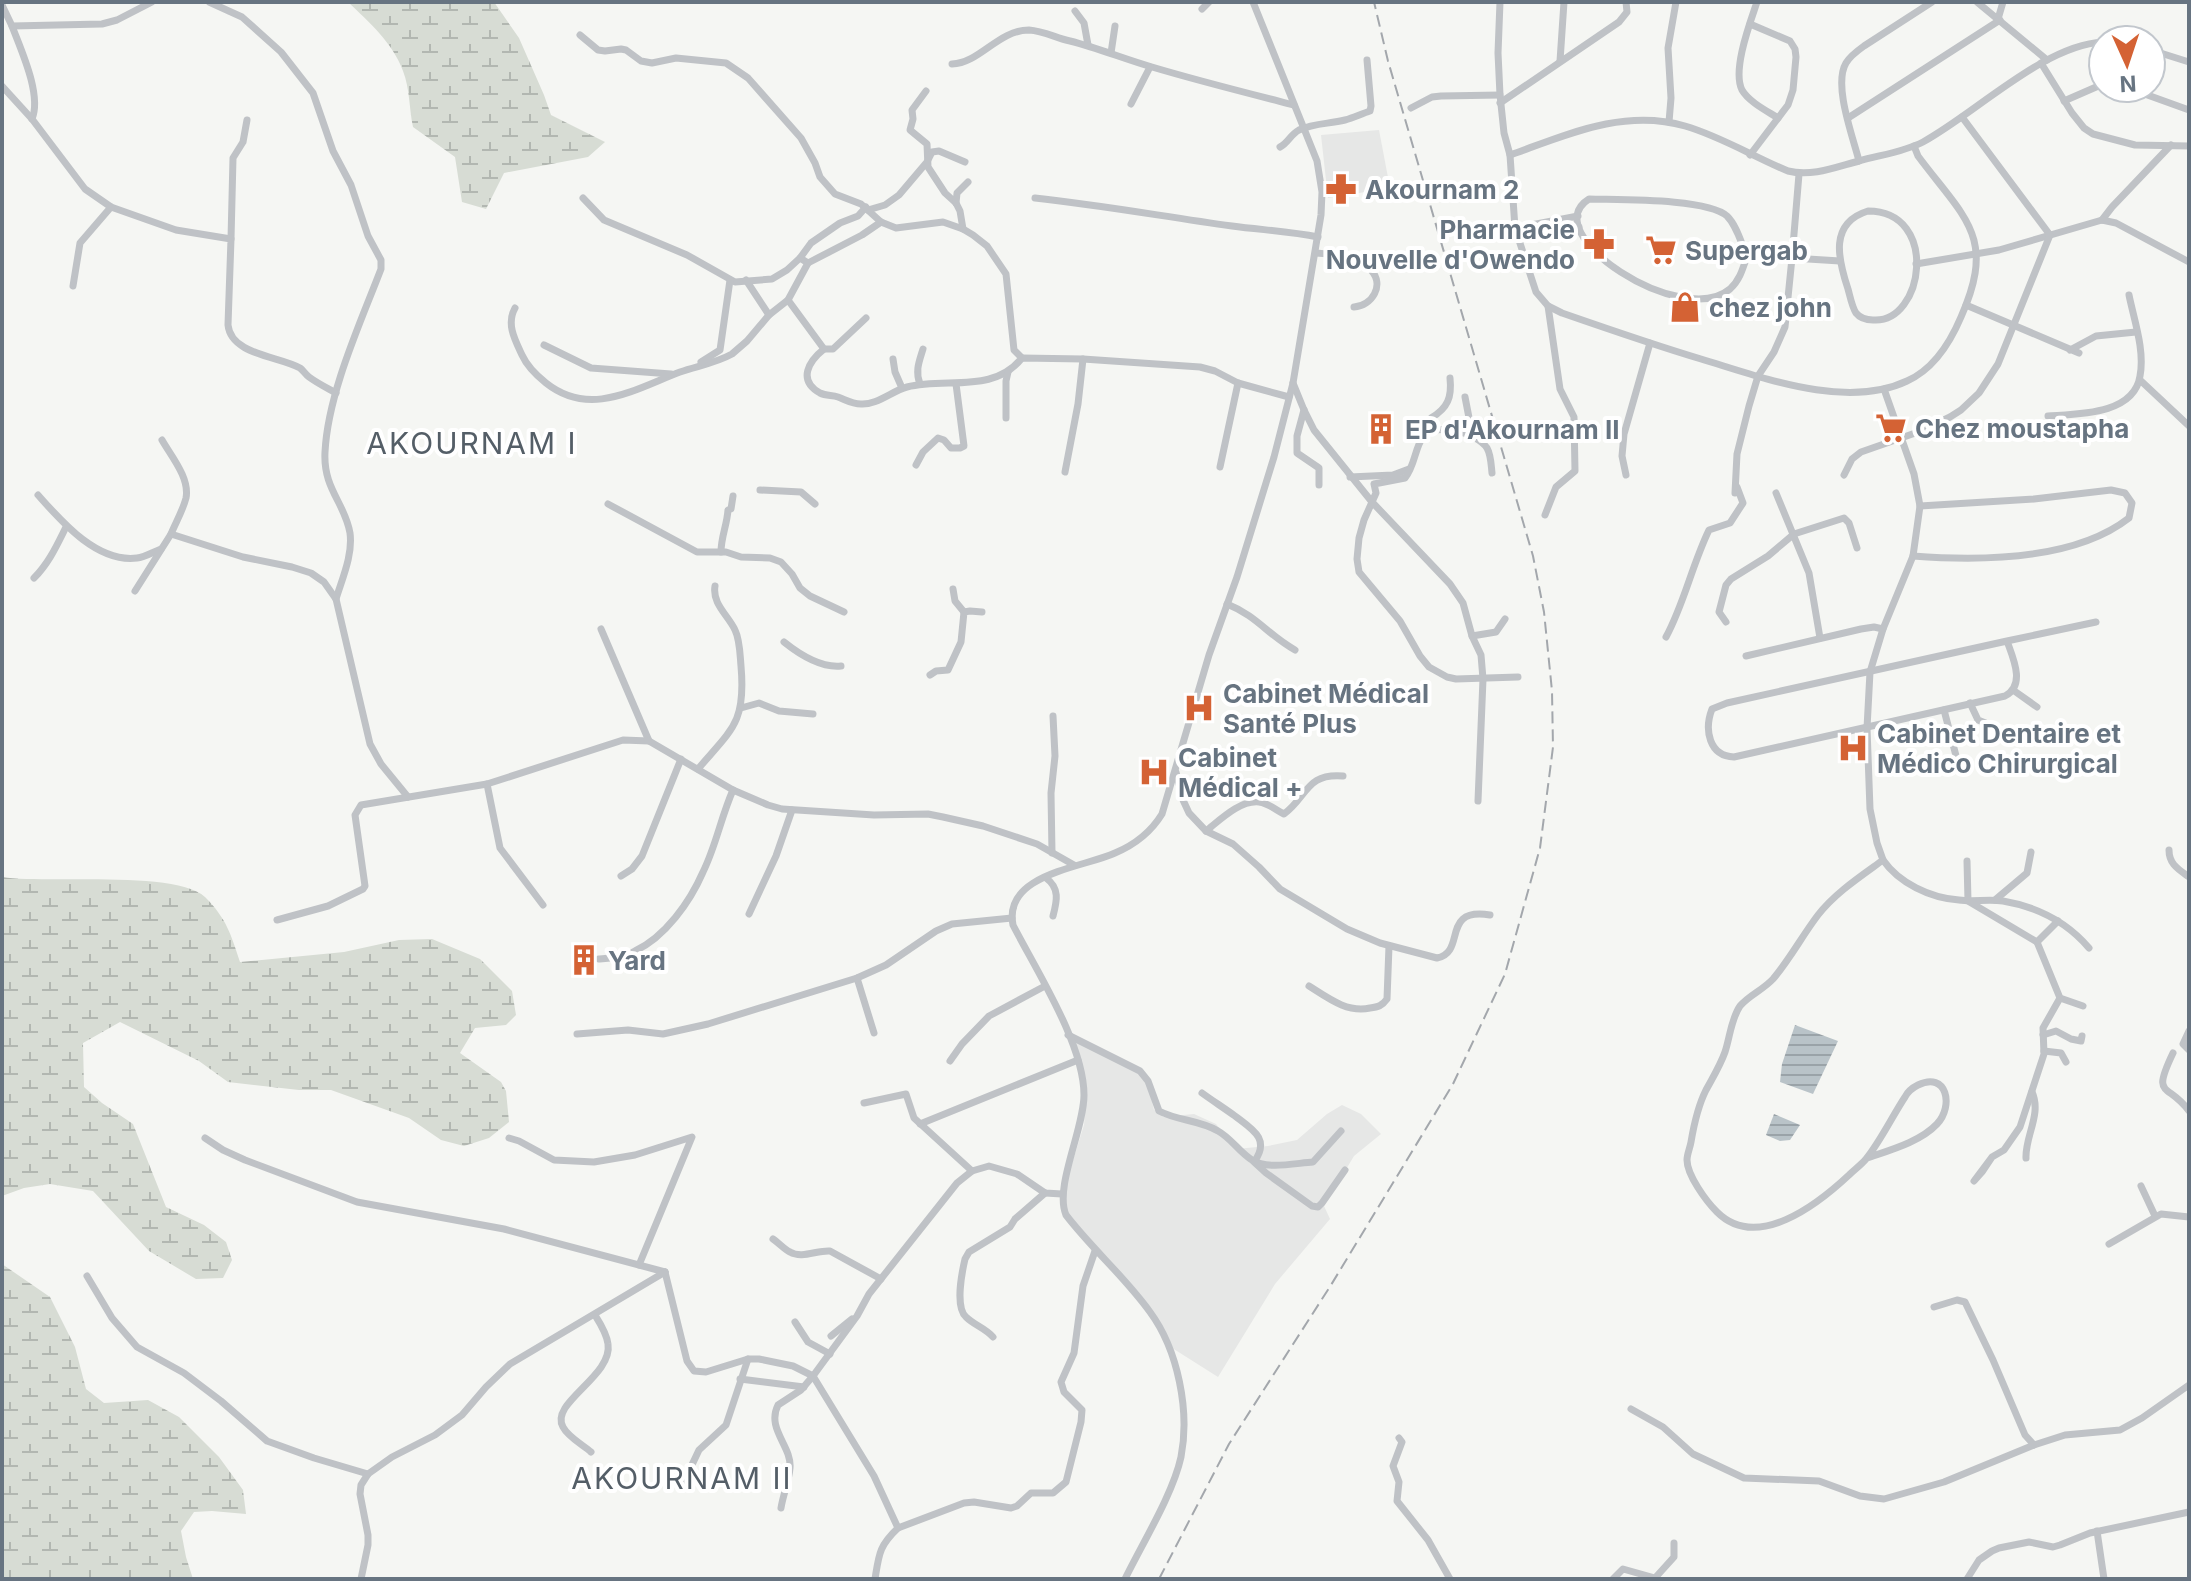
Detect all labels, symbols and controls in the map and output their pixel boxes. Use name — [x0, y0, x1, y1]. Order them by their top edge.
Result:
north arrow — [2087, 24, 2167, 104]
text: N — [2119, 71, 2137, 97]
pharmacy icon: Akournam 2 — [1324, 172, 1358, 206]
place label: Akournam 2 — [1365, 174, 1519, 205]
place label: Pharmacie Nouvelle d'Owendo — [1326, 214, 1575, 275]
pharmacy icon: Pharmacie Nouvelle d'Owendo — [1582, 227, 1616, 261]
supermarket icon: Supergab — [1644, 233, 1678, 267]
place label: Supergab — [1685, 235, 1808, 266]
shop icon: chez john — [1668, 290, 1702, 324]
place label: chez john — [1709, 292, 1832, 323]
supermarket icon: Chez moustapha — [1874, 411, 1908, 445]
building icon: EP d'Akournam II — [1364, 412, 1398, 446]
place label: Chez moustapha — [1915, 413, 2129, 444]
place label: EP d'Akournam II — [1405, 414, 1620, 445]
district label: AKOURNAM I — [366, 425, 578, 461]
place label: Cabinet Médical Santé Plus — [1223, 678, 1429, 739]
hospital icon: Cabinet Médical Santé Plus — [1182, 691, 1216, 725]
place label: Cabinet Dentaire et Médico Chirurgical — [1877, 718, 2121, 779]
hospital icon: Cabinet Dentaire et Médico Chirurgical — [1836, 731, 1870, 765]
place label: Cabinet Médical + — [1178, 742, 1303, 803]
hospital icon: Cabinet Médical + — [1137, 755, 1171, 789]
building icon: Yard — [567, 943, 601, 977]
place label: Yard — [608, 945, 666, 976]
district label: AKOURNAM II — [571, 1460, 793, 1496]

